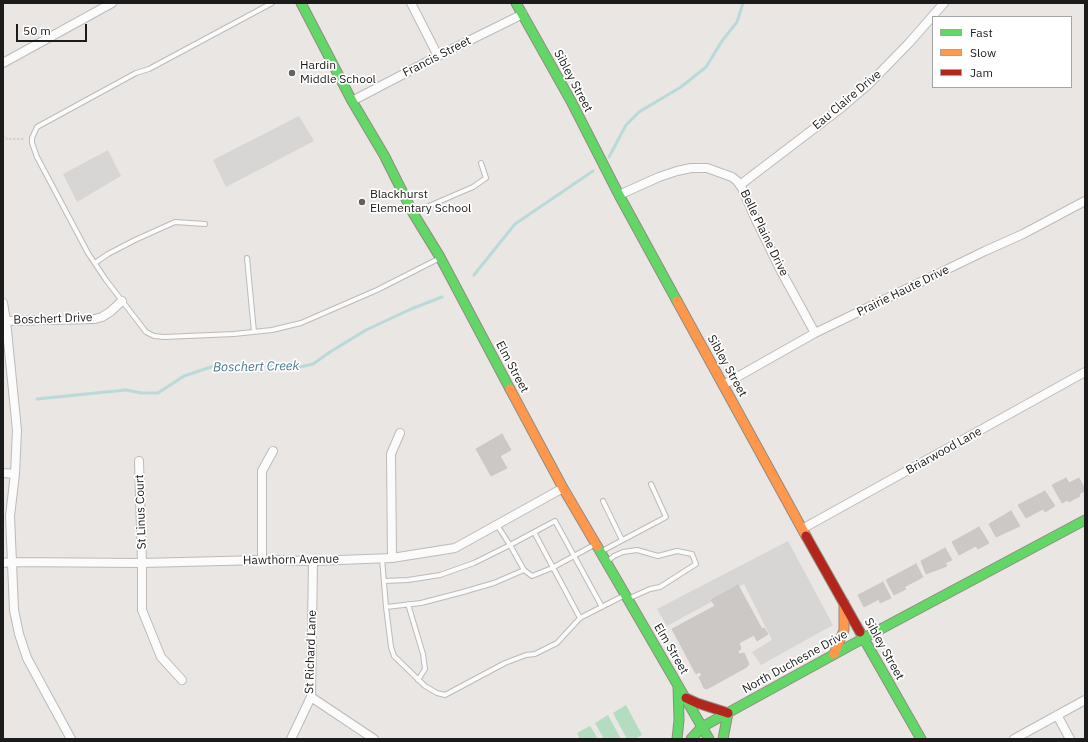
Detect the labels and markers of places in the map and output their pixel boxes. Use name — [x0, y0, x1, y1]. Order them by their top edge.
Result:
place label: Hardin Middle School — [300, 59, 376, 87]
marker: Hardin Middle School — [287, 68, 297, 78]
place label: Blackhurst Elementary School — [370, 188, 471, 216]
marker: Blackhurst Elementary School — [357, 197, 367, 207]

